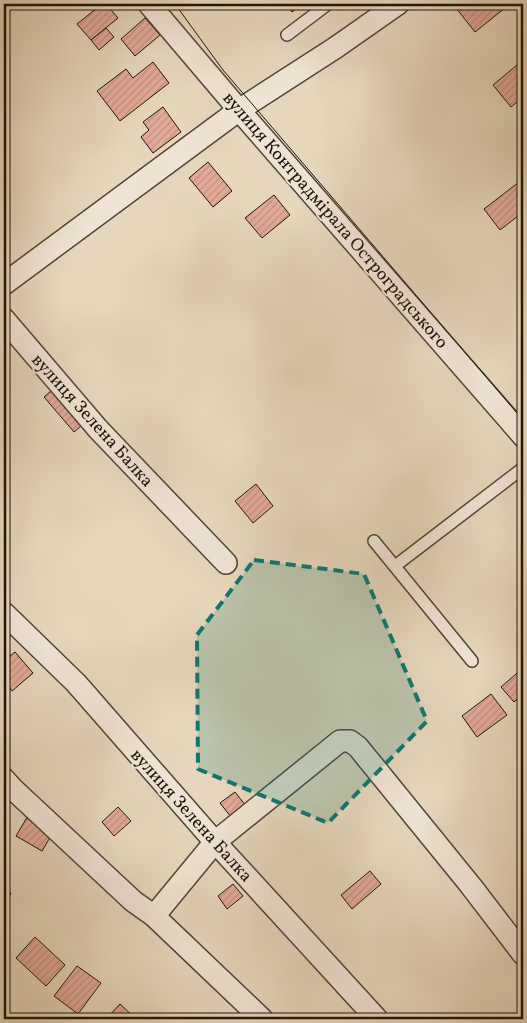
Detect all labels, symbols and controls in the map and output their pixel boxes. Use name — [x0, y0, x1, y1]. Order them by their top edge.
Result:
street label: вулиця Контрадмірала Остроградського — [216, 87, 453, 355]
street label: вулиця Зелена Балка — [25, 349, 159, 493]
street label: вулиця Зелена Балка — [124, 744, 258, 888]

